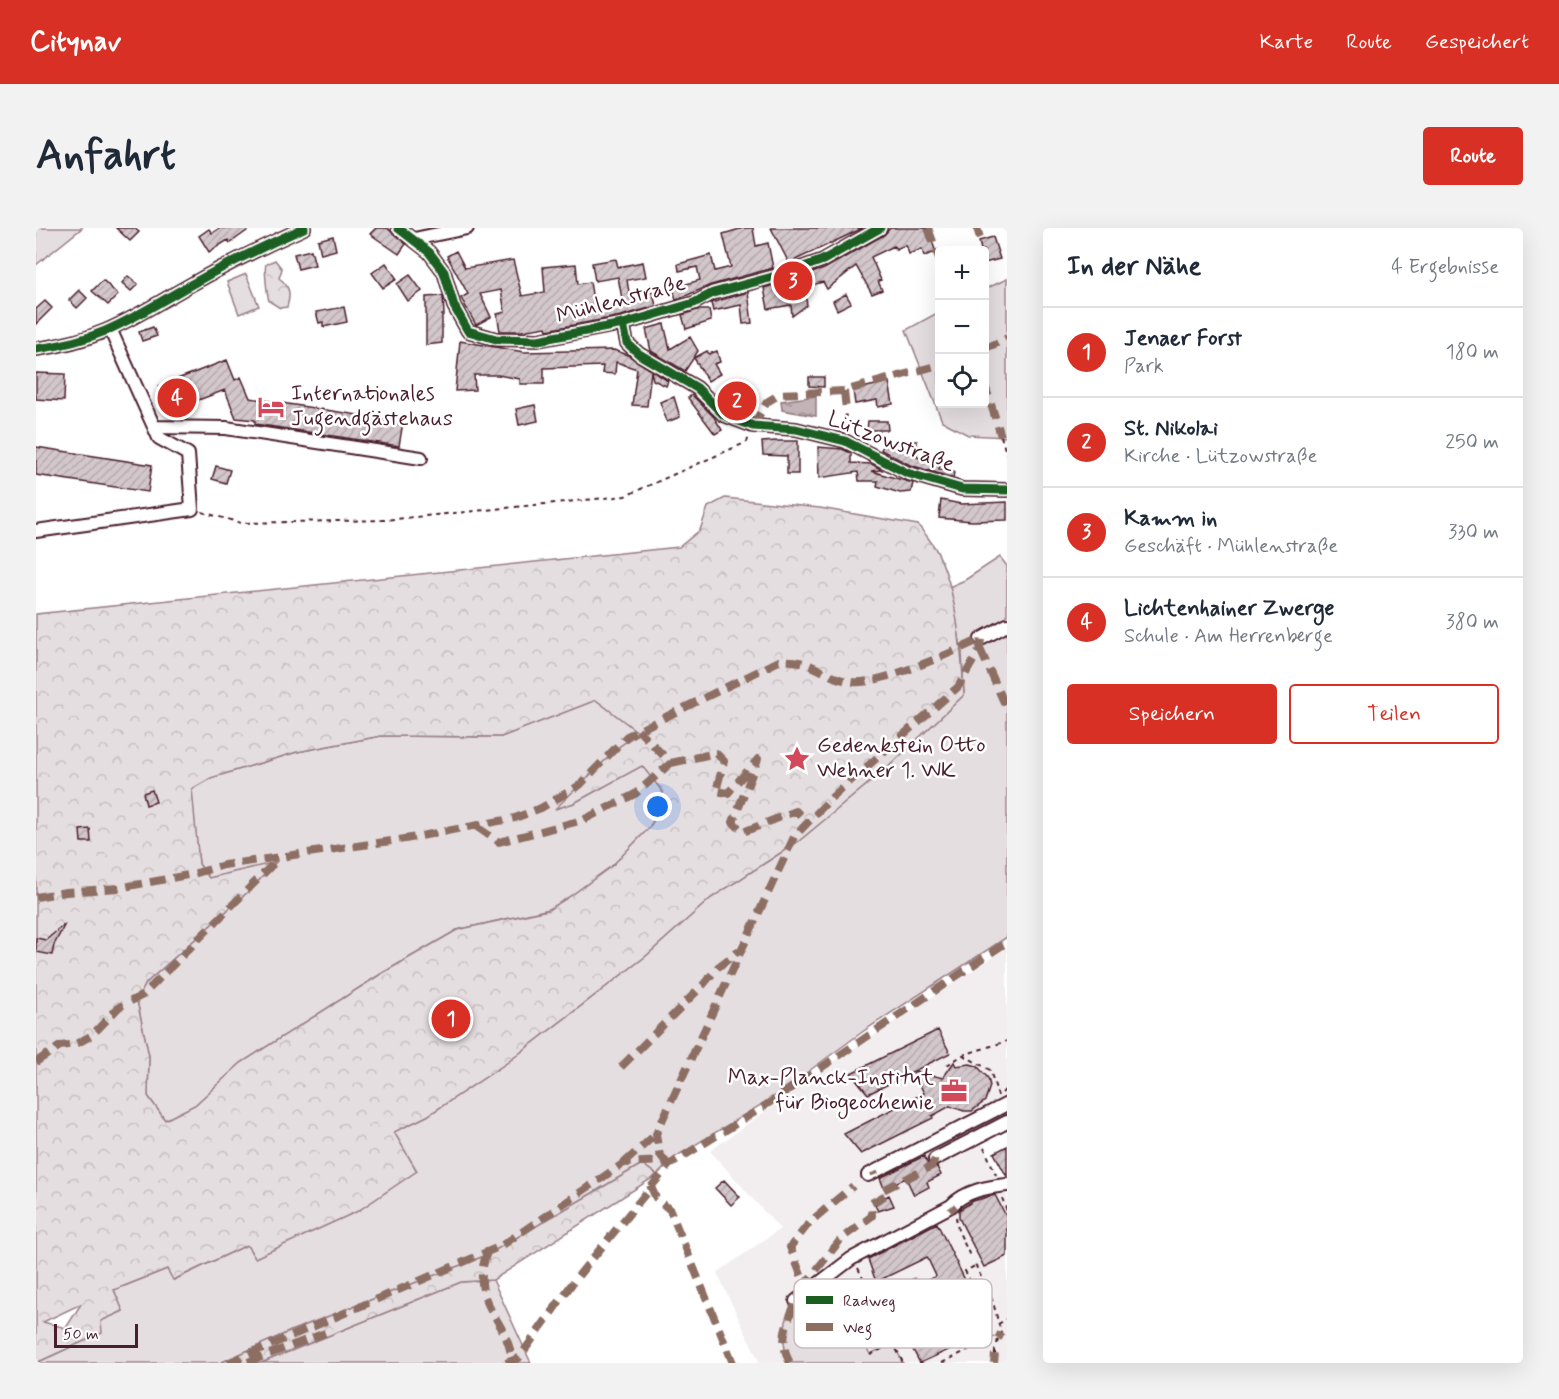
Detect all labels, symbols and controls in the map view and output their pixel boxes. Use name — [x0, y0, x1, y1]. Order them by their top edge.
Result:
text: Citynav — [30, 24, 121, 61]
text: Karte — [1260, 28, 1313, 56]
text: Route — [1346, 28, 1392, 56]
text: Gespeichert — [1425, 28, 1529, 56]
button: Route — [1423, 127, 1523, 185]
text: Anfahrt — [36, 129, 176, 184]
map controls — [935, 246, 989, 408]
button: + — [935, 246, 989, 300]
text: In der Nähe — [1067, 250, 1201, 284]
text: 4 Ergebnisse — [1391, 254, 1499, 281]
pin: 3 — [774, 259, 813, 304]
street label: Mühlenstraße — [553, 269, 689, 331]
button: − — [935, 300, 989, 354]
text: Jenaer Forst — [1124, 325, 1242, 353]
text: 1 — [1082, 339, 1091, 366]
text: 180 m — [1446, 339, 1499, 366]
text: Park — [1124, 353, 1164, 380]
button: locate — [935, 354, 989, 408]
pin: 4 — [158, 376, 196, 420]
pin: 2 — [718, 378, 756, 423]
place label: Internationales Jugendgästehaus — [291, 380, 453, 436]
hotel icon: Internationales Jugendgästehaus — [256, 392, 286, 422]
street label: Lützowstraße — [824, 405, 959, 479]
text: St. Nikolai — [1124, 415, 1218, 443]
text: 2 — [1082, 429, 1091, 456]
text: 250 m — [1445, 429, 1499, 456]
text: Kirche · Lützowstraße — [1124, 443, 1317, 470]
text: Kamm in — [1124, 505, 1217, 533]
text: 3 — [1082, 519, 1091, 546]
text: 330 m — [1448, 519, 1499, 546]
text: Geschäft · Mühlenstraße — [1124, 533, 1338, 560]
text: Lichtenhainer Zwerge — [1124, 595, 1334, 623]
text: 4 — [1081, 609, 1092, 636]
text: 380 m — [1446, 609, 1499, 636]
text: Schule · Am Herrenberge — [1124, 623, 1333, 650]
button: Speichern — [1067, 684, 1277, 744]
button: Teilen — [1289, 684, 1499, 744]
place label: Gedenkstein Otto Wehner 1. WK — [817, 732, 986, 785]
place icon: Gedenkstein Otto Wehner 1. WK — [782, 744, 812, 774]
your location — [643, 792, 672, 821]
pin: 1 — [432, 996, 470, 1042]
place label: Max-Planck-Institut für Biogeochemie — [728, 1064, 934, 1120]
office icon: Max-Planck-Institut für Biogeochemie — [939, 1076, 969, 1106]
legend — [794, 1279, 992, 1348]
text: Radweg — [843, 1291, 895, 1312]
text: Weg — [843, 1318, 872, 1340]
scale bar — [54, 1321, 138, 1348]
text: 50 m — [63, 1324, 99, 1345]

